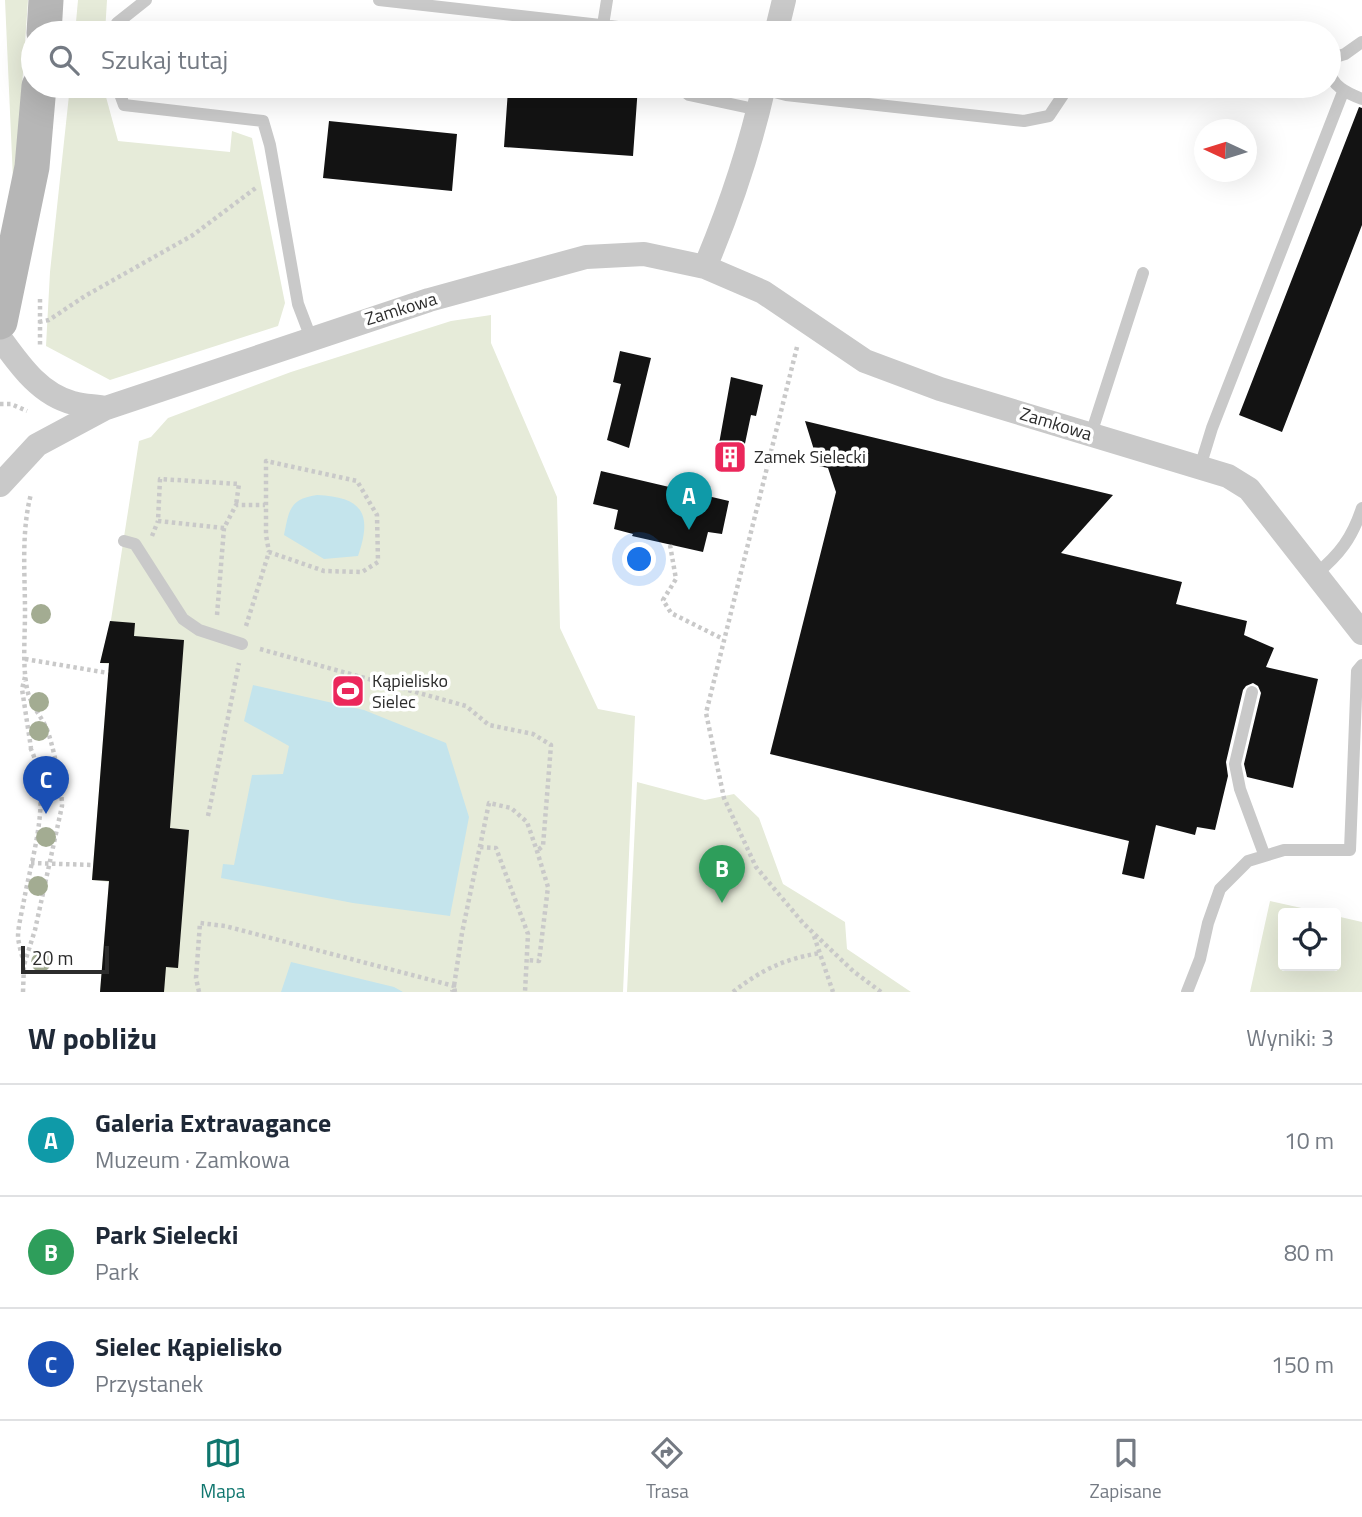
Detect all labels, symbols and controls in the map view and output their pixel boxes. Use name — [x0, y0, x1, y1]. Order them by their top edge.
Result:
search box — [21, 21, 1341, 98]
text: Szukaj tutaj — [101, 40, 228, 79]
icon: search — [45, 41, 83, 79]
north arrow — [1194, 119, 1257, 182]
street label: Zamkowa — [361, 285, 440, 332]
street label: Zamkowa — [1017, 400, 1096, 447]
building icon: Zamek Sielecki — [711, 438, 749, 476]
place label: Zamek Sielecki — [754, 443, 866, 470]
pin: A — [666, 472, 712, 530]
your location — [622, 542, 656, 576]
place label: Kąpielisko Sielec — [372, 667, 448, 715]
sports icon: Kąpielisko Sielec — [329, 672, 367, 710]
pin: C — [23, 756, 69, 814]
pin: B — [699, 845, 745, 903]
map controls — [1278, 908, 1341, 971]
button: locate — [1278, 908, 1341, 971]
scale bar — [21, 943, 108, 975]
text: 20 m — [32, 943, 73, 972]
text: W pobliżu — [28, 1015, 157, 1061]
text: Wyniki: 3 — [1246, 1020, 1334, 1055]
text: Galeria Extravagance — [95, 1103, 331, 1142]
text: A — [44, 1123, 58, 1158]
text: 10 m — [1284, 1123, 1334, 1158]
text: Muzeum · Zamkowa — [95, 1142, 290, 1177]
text: Park Sielecki — [95, 1215, 238, 1254]
text: B — [44, 1235, 58, 1270]
text: 80 m — [1284, 1235, 1334, 1270]
text: Park — [95, 1254, 139, 1289]
text: Sielec Kąpielisko — [95, 1327, 282, 1366]
text: C — [45, 1347, 57, 1382]
text: 150 m — [1271, 1347, 1334, 1382]
text: Przystanek — [95, 1366, 203, 1401]
tab: Mapa — [200, 1434, 245, 1505]
tab: Trasa — [646, 1434, 689, 1505]
tab: Zapisane — [1090, 1434, 1162, 1505]

